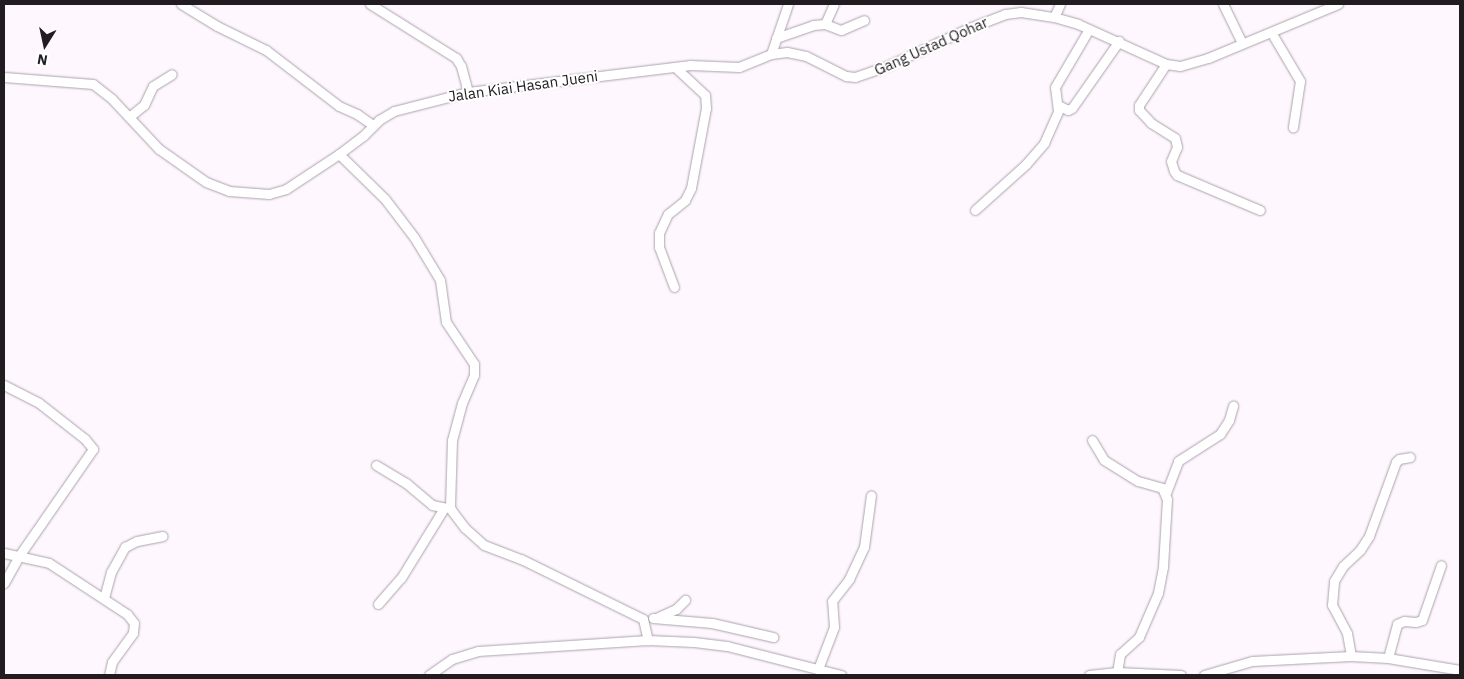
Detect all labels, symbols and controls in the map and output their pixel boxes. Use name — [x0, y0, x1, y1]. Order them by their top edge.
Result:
street label: Gang Ustad Qohar — [871, 13, 991, 79]
north arrow — [20, 20, 70, 70]
text: N — [36, 50, 49, 70]
street label: Jalan Kiai Hasan Jueni — [447, 67, 599, 105]

